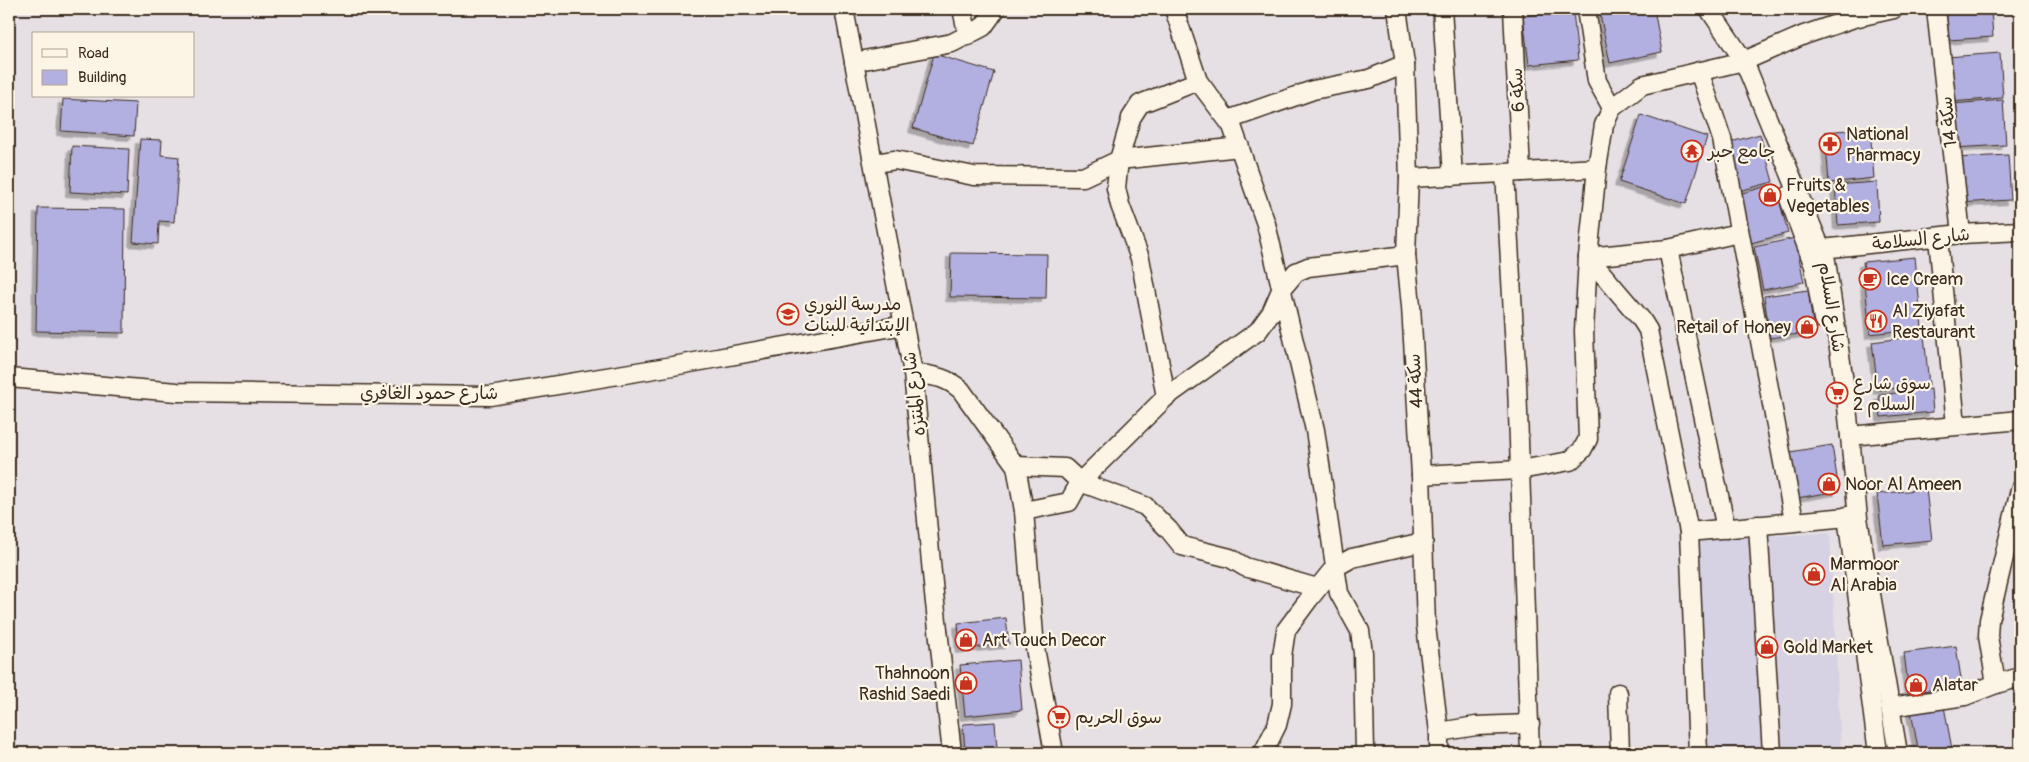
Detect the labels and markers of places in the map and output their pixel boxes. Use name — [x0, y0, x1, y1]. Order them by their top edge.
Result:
place label: National Pharmacy — [1846, 123, 1921, 167]
pharmacy icon: National Pharmacy — [1818, 132, 1842, 156]
temple icon: جامع حبر — [1680, 139, 1704, 163]
place label: جامع حبر — [1706, 140, 1776, 164]
place label: Fruits & Vegetables — [1786, 174, 1869, 218]
shop icon: Fruits & Vegetables — [1758, 183, 1782, 207]
cafe icon: Ice Cream — [1858, 267, 1882, 291]
place label: Ice Cream — [1886, 268, 1963, 291]
place label: مدرسة النوري الإبتدائية للبنات — [804, 293, 910, 337]
place label: Al Ziyafat Restaurant — [1892, 300, 1976, 344]
school or university icon: مدرسة النوري الإبتدائية للبنات — [776, 302, 800, 326]
restaurant icon: Al Ziyafat Restaurant — [1864, 309, 1888, 333]
shop icon: Retail of Honey — [1795, 315, 1819, 339]
place label: Retail of Honey — [1676, 316, 1791, 339]
place label: سوق شارع السلام 2 — [1853, 372, 1931, 418]
supermarket icon: سوق شارع السلام 2 — [1825, 381, 1849, 405]
shop icon: Noor Al Ameen — [1817, 472, 1841, 496]
place label: Noor Al Ameen — [1845, 473, 1962, 496]
place label: Marmoor Al Arabia — [1830, 553, 1900, 597]
shop icon: Marmoor Al Arabia — [1802, 562, 1826, 586]
shop icon: Art Touch Decor — [954, 628, 978, 652]
place label: Art Touch Decor — [982, 629, 1107, 652]
shop icon: Gold Market — [1755, 635, 1779, 659]
place label: Gold Market — [1783, 636, 1874, 659]
place label: Thahnoon Rashid Saedi — [859, 662, 950, 706]
shop icon: Thahnoon Rashid Saedi — [954, 671, 978, 695]
shop icon: Alatar — [1904, 673, 1928, 697]
place label: Alatar — [1932, 674, 1978, 697]
supermarket icon: سوق الحريم — [1047, 705, 1071, 729]
place label: سوق الحريم — [1075, 706, 1162, 731]

